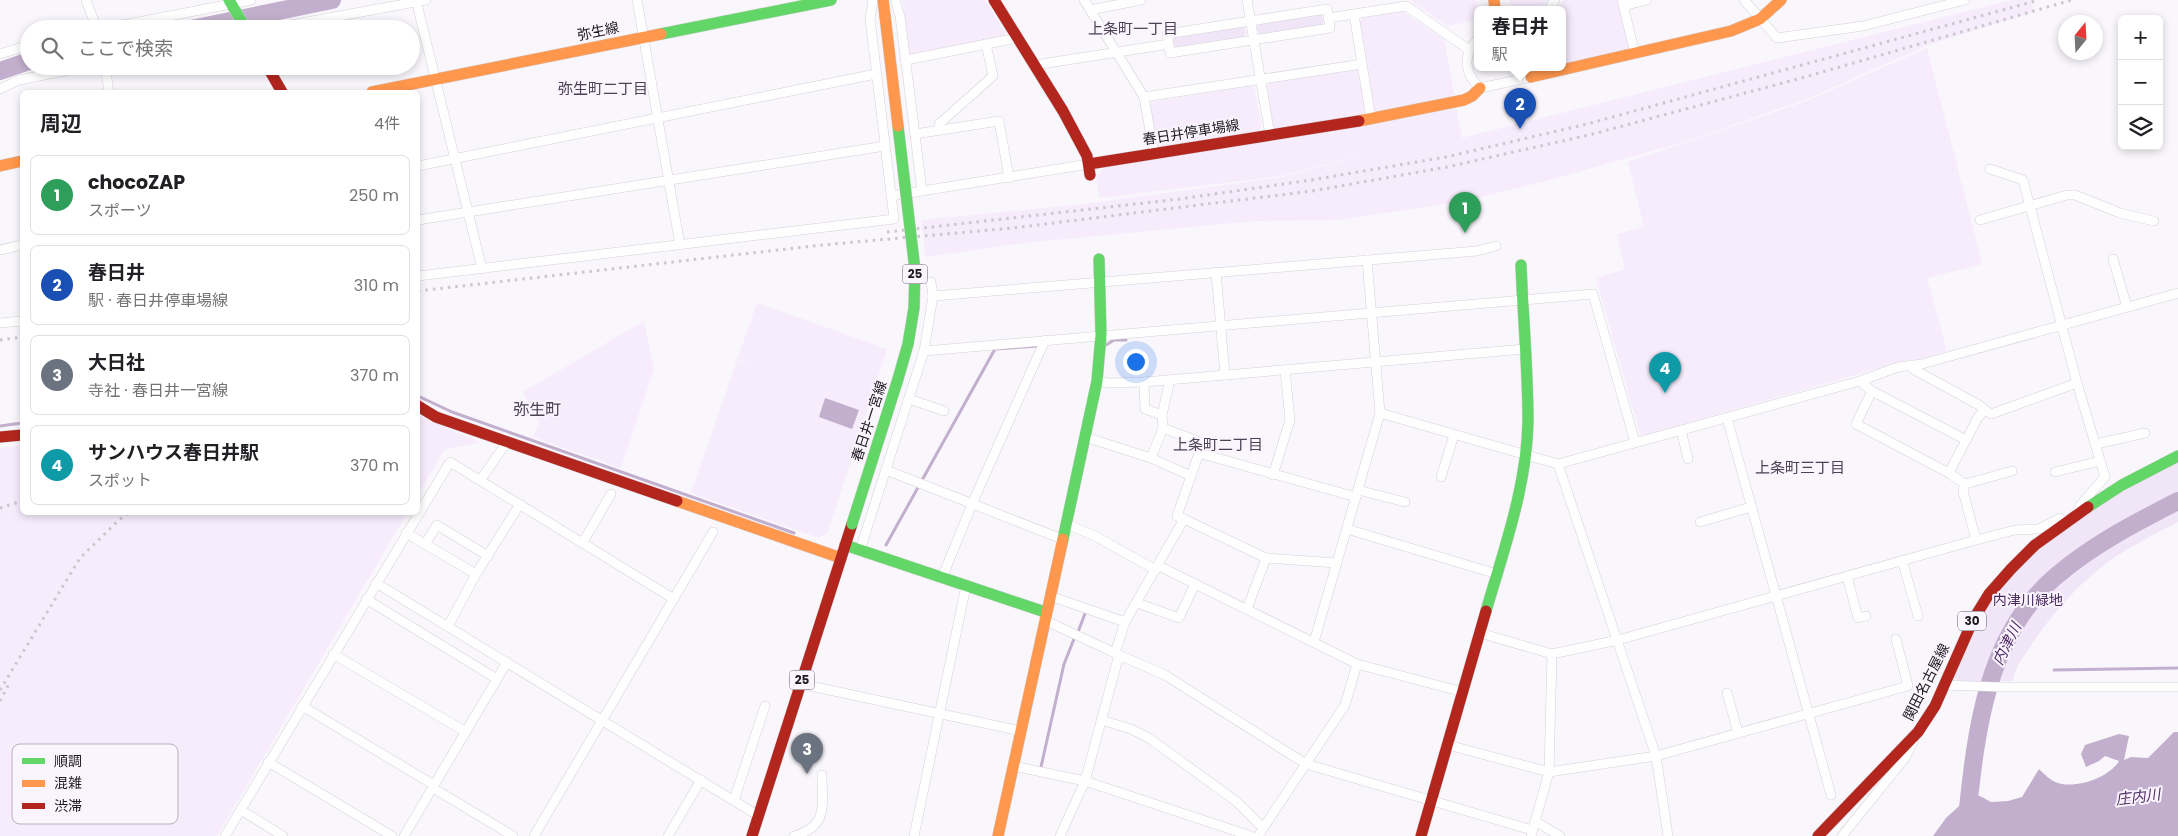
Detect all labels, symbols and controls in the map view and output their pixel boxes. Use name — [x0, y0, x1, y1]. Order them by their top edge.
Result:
popup — [1474, 6, 1566, 71]
text: 春日井 — [1491, 13, 1549, 40]
north arrow — [2058, 15, 2103, 60]
map controls — [2118, 15, 2163, 150]
button: + — [2118, 15, 2163, 60]
street label: 弥生線 — [575, 17, 621, 45]
district label: 上条町一丁目 — [1088, 18, 1178, 39]
search box — [20, 20, 420, 75]
icon: search — [38, 34, 66, 62]
text: ここで検索 — [78, 35, 173, 62]
text: 駅 — [1491, 43, 1508, 66]
button: − — [2118, 60, 2163, 105]
district label: 弥生町二丁目 — [558, 78, 648, 99]
pin: 2 — [1504, 88, 1536, 129]
button: layers — [2118, 105, 2163, 150]
text: 周辺 — [40, 109, 82, 138]
text: 4件 — [374, 112, 400, 135]
street label: 春日井停車場線 — [1141, 114, 1241, 150]
text: chocoZAP — [88, 169, 185, 196]
text: 1 — [54, 184, 60, 207]
text: 250 m — [349, 184, 399, 207]
pin: 1 — [1449, 192, 1481, 233]
text: スポーツ — [88, 199, 152, 222]
text: 春日井 — [88, 259, 145, 286]
road number: 25 — [902, 264, 928, 284]
text: 2 — [52, 274, 62, 297]
text: 310 m — [354, 274, 399, 297]
text: 駅 · 春日井停車場線 — [88, 289, 228, 312]
text: 大日社 — [88, 349, 145, 376]
your location — [1123, 349, 1149, 375]
pin: 4 — [1649, 352, 1681, 393]
text: 3 — [52, 364, 62, 387]
text: 370 m — [350, 364, 399, 387]
street label: 春日井一宮線 — [847, 378, 891, 464]
text: 寺社 · 春日井一宮線 — [88, 379, 228, 402]
district label: 弥生町 — [513, 398, 561, 421]
district label: 上条町二丁目 — [1173, 434, 1263, 455]
text: サンハウス春日井駅 — [88, 439, 259, 466]
text: 4 — [52, 454, 62, 477]
text: 370 m — [350, 454, 399, 477]
district label: 上条町三丁目 — [1755, 457, 1845, 478]
text: スポット — [88, 469, 152, 492]
park label: 内津川緑地 — [1993, 590, 2063, 610]
road number: 30 — [1958, 612, 1986, 630]
water label: 内津川 — [1987, 617, 2027, 669]
street label: 関田名古屋線 — [1898, 640, 1954, 724]
road number: 25 — [790, 670, 814, 690]
pin: 3 — [791, 733, 823, 774]
legend — [12, 744, 178, 824]
text: 順調 — [54, 751, 82, 771]
text: 混雑 — [54, 773, 82, 793]
water label: 庄内川 — [2114, 783, 2164, 810]
text: 渋滞 — [54, 796, 82, 816]

